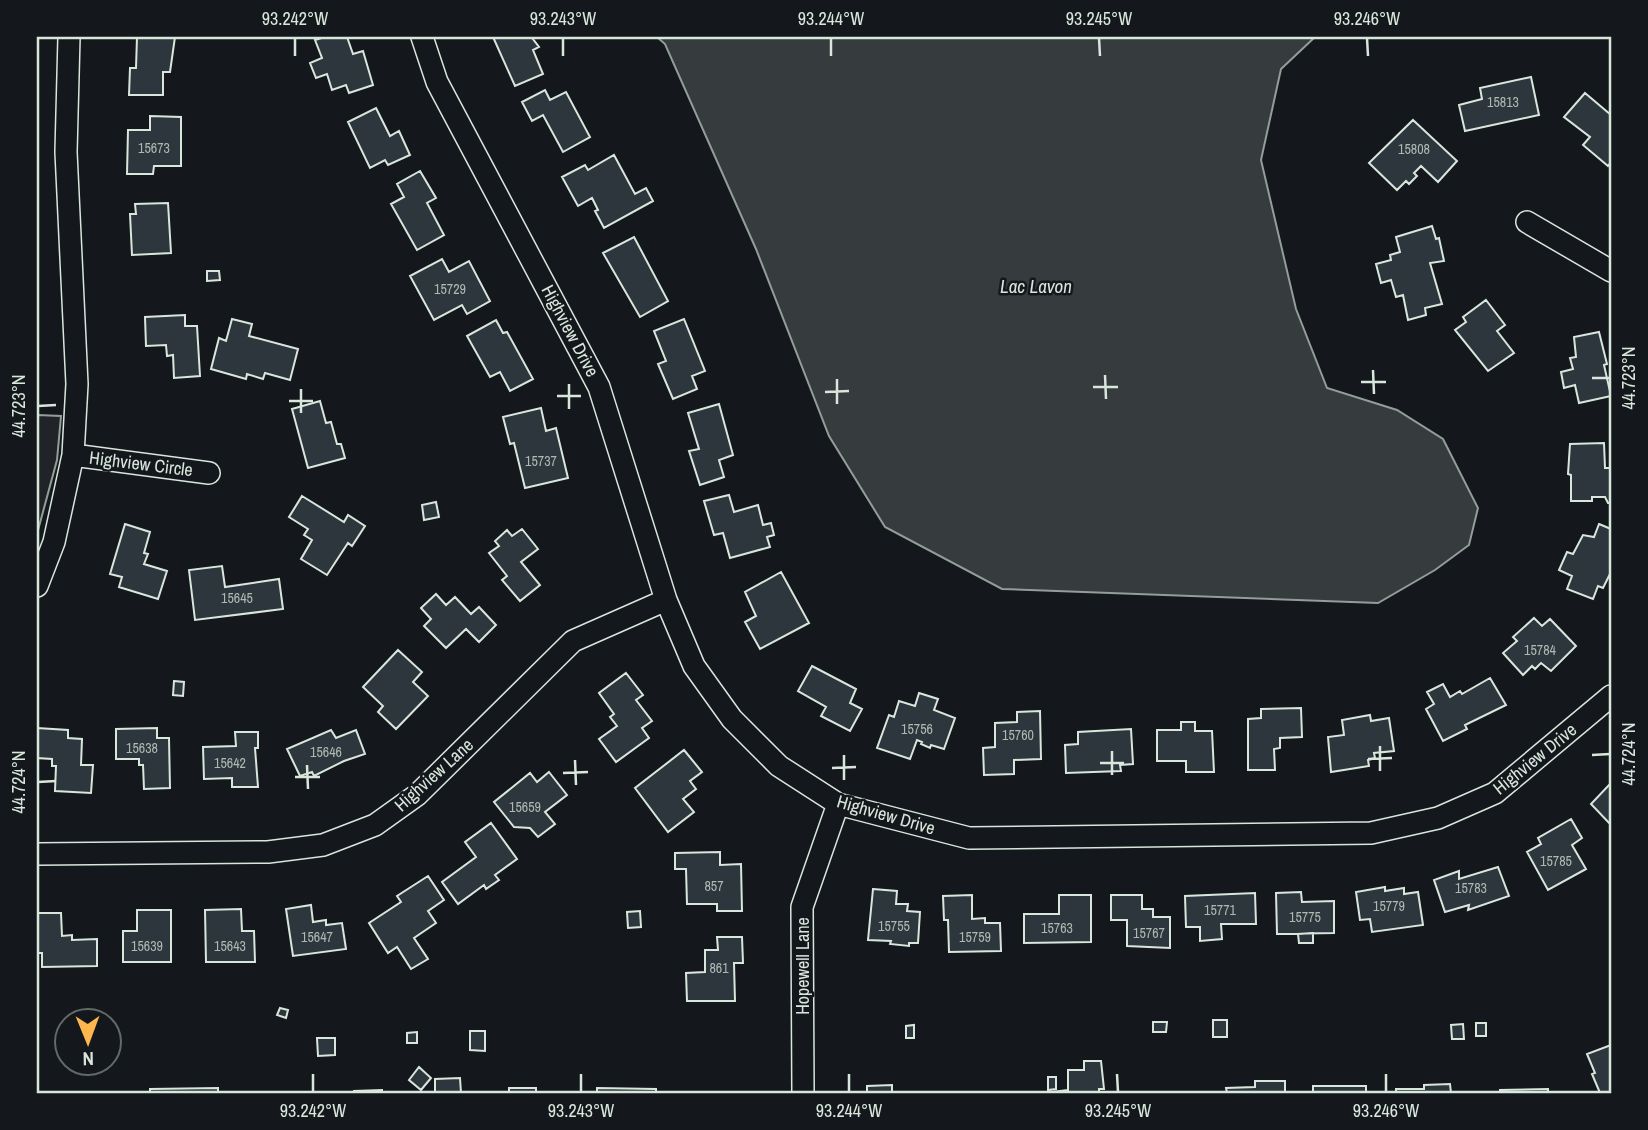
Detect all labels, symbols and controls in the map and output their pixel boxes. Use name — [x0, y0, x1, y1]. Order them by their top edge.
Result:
text: 93.242°W — [262, 6, 328, 31]
text: 93.243°W — [530, 6, 596, 31]
text: 93.244°W — [798, 6, 864, 31]
text: 93.245°W — [1066, 6, 1132, 31]
text: 93.246°W — [1334, 6, 1400, 31]
house number: 15813 — [1487, 93, 1519, 111]
house number: 15673 — [138, 139, 170, 157]
house number: 15808 — [1398, 140, 1430, 158]
water label: Lac Lavon — [1000, 273, 1072, 299]
house number: 15729 — [434, 280, 466, 298]
street label: Highview Drive — [536, 280, 605, 381]
text: 44.723°N — [1616, 347, 1641, 410]
text: 44.723°N — [6, 375, 31, 438]
street label: Highview Circle — [88, 445, 194, 482]
house number: 15737 — [525, 452, 557, 470]
house number: 15645 — [221, 589, 253, 607]
house number: 15784 — [1524, 641, 1557, 659]
street label: Highview Drive — [1488, 717, 1582, 800]
house number: 15756 — [901, 720, 933, 738]
text: 44.724°N — [1616, 723, 1641, 786]
house number: 15760 — [1002, 726, 1034, 744]
street label: Highview Lane — [389, 732, 479, 817]
house number: 15638 — [126, 739, 158, 757]
house number: 15646 — [310, 743, 342, 761]
text: 44.724°N — [6, 751, 31, 814]
house number: 15642 — [214, 754, 246, 772]
street label: Highview Drive — [834, 789, 938, 840]
house number: 15659 — [509, 798, 541, 816]
house number: 15785 — [1540, 852, 1572, 870]
house number: 857 — [704, 877, 724, 895]
house number: 15783 — [1455, 879, 1487, 897]
house number: 15779 — [1373, 897, 1405, 915]
house number: 15771 — [1204, 901, 1237, 919]
house number: 15775 — [1289, 908, 1321, 926]
street label: Hopewell Lane — [790, 917, 815, 1015]
house number: 15755 — [878, 917, 910, 935]
house number: 15763 — [1041, 919, 1073, 937]
house number: 15767 — [1133, 924, 1165, 942]
house number: 15647 — [301, 928, 333, 946]
house number: 15759 — [959, 928, 991, 946]
house number: 15639 — [131, 937, 163, 955]
house number: 15643 — [214, 937, 246, 955]
house number: 861 — [709, 959, 729, 977]
north arrow — [52, 1007, 122, 1078]
text: N — [82, 1046, 94, 1072]
text: 93.242°W — [280, 1098, 346, 1123]
text: 93.243°W — [548, 1098, 614, 1123]
text: 93.244°W — [816, 1098, 882, 1123]
text: 93.245°W — [1085, 1098, 1151, 1123]
text: 93.246°W — [1353, 1098, 1419, 1123]

